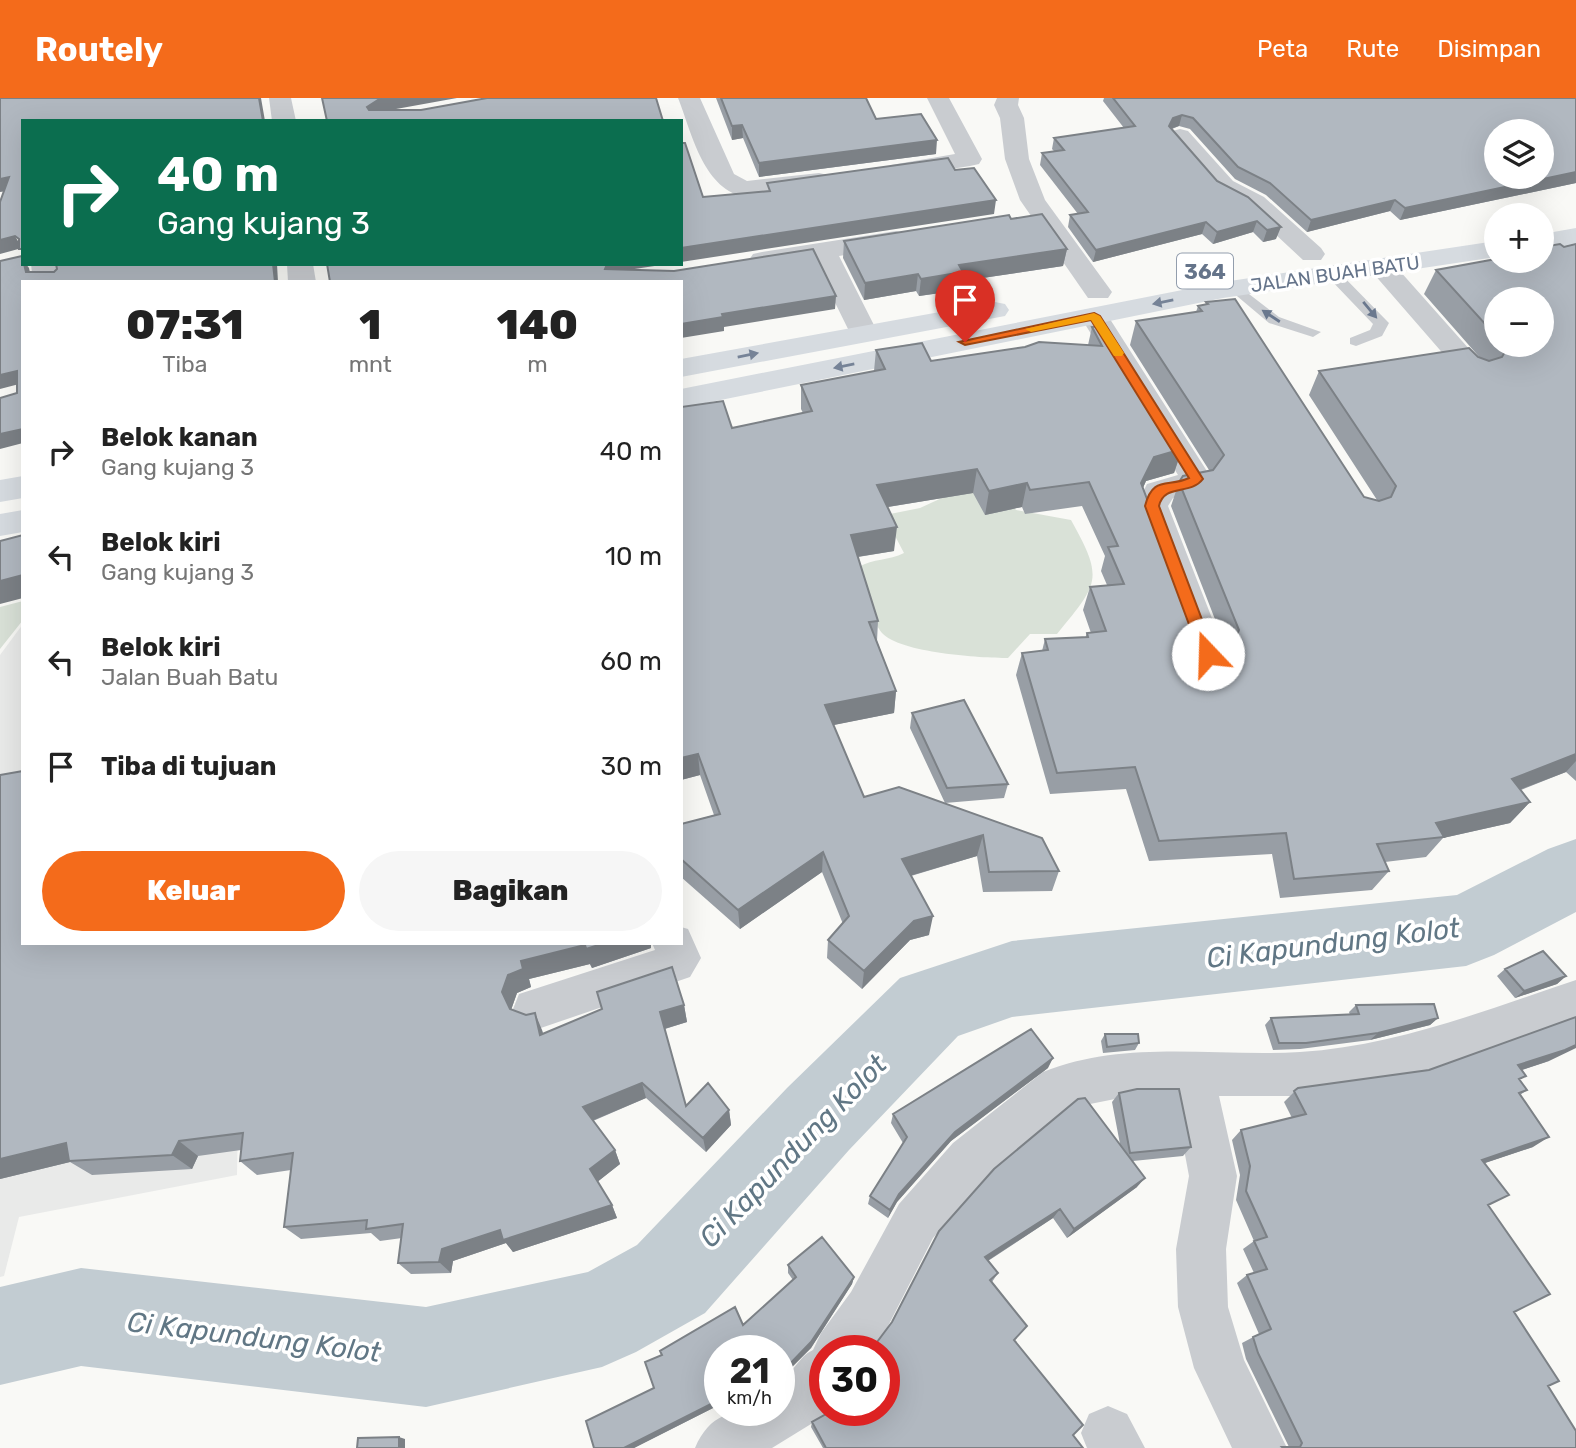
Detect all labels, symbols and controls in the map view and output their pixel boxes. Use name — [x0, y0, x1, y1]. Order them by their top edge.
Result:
text: Routely — [35, 30, 163, 69]
text: Peta — [1257, 35, 1308, 63]
text: Rute — [1346, 35, 1399, 63]
text: Disimpan — [1437, 35, 1541, 63]
map controls — [1484, 119, 1554, 357]
button: layers — [1484, 119, 1554, 189]
text: 40 m — [157, 145, 279, 203]
icon: right — [42, 147, 133, 238]
button: + — [1484, 203, 1554, 273]
text: Gang kujang 3 — [157, 204, 370, 242]
street label: JALAN BUAH BATU — [1249, 251, 1421, 297]
road number: 364 — [1177, 254, 1233, 288]
pin — [935, 270, 995, 342]
icon: arrive — [946, 281, 984, 319]
button: − — [1484, 287, 1554, 357]
one-way arrow — [1152, 297, 1174, 308]
text: 07:31 — [126, 300, 244, 350]
text: 1 — [359, 300, 381, 350]
text: 140 — [497, 300, 578, 350]
one-way arrow — [1362, 301, 1377, 318]
one-way arrow — [1261, 310, 1281, 323]
one-way arrow — [737, 349, 759, 360]
text: Tiba — [162, 350, 207, 378]
text: mnt — [349, 350, 392, 378]
text: m — [527, 350, 548, 378]
one-way arrow — [833, 361, 855, 372]
text: Belok kanan — [101, 422, 258, 453]
icon: right — [42, 433, 80, 471]
text: 40 m — [600, 436, 662, 467]
text: Gang kujang 3 — [101, 453, 254, 481]
text: Belok kiri — [101, 527, 221, 558]
icon: left — [42, 538, 80, 576]
text: 10 m — [605, 541, 662, 572]
text: Gang kujang 3 — [101, 558, 254, 586]
position arrow — [1171, 617, 1245, 691]
text: Belok kiri — [101, 632, 221, 663]
icon: left — [42, 643, 80, 681]
text: 60 m — [600, 646, 662, 677]
text: Jalan Buah Batu — [101, 663, 278, 691]
icon: arrive — [42, 748, 80, 786]
text: Tiba di tujuan — [101, 751, 276, 782]
text: 30 m — [600, 751, 662, 782]
button: Keluar — [42, 851, 345, 931]
button: Bagikan — [359, 851, 662, 931]
water label: Ci Kapundung Kolot — [1205, 911, 1463, 975]
water label: Ci Kapundung Kolot — [693, 1047, 894, 1254]
water label: Ci Kapundung Kolot — [126, 1305, 384, 1369]
speed limit sign: 30 — [809, 1335, 900, 1426]
text: 21 — [729, 1350, 770, 1392]
text: km/h — [727, 1387, 772, 1409]

